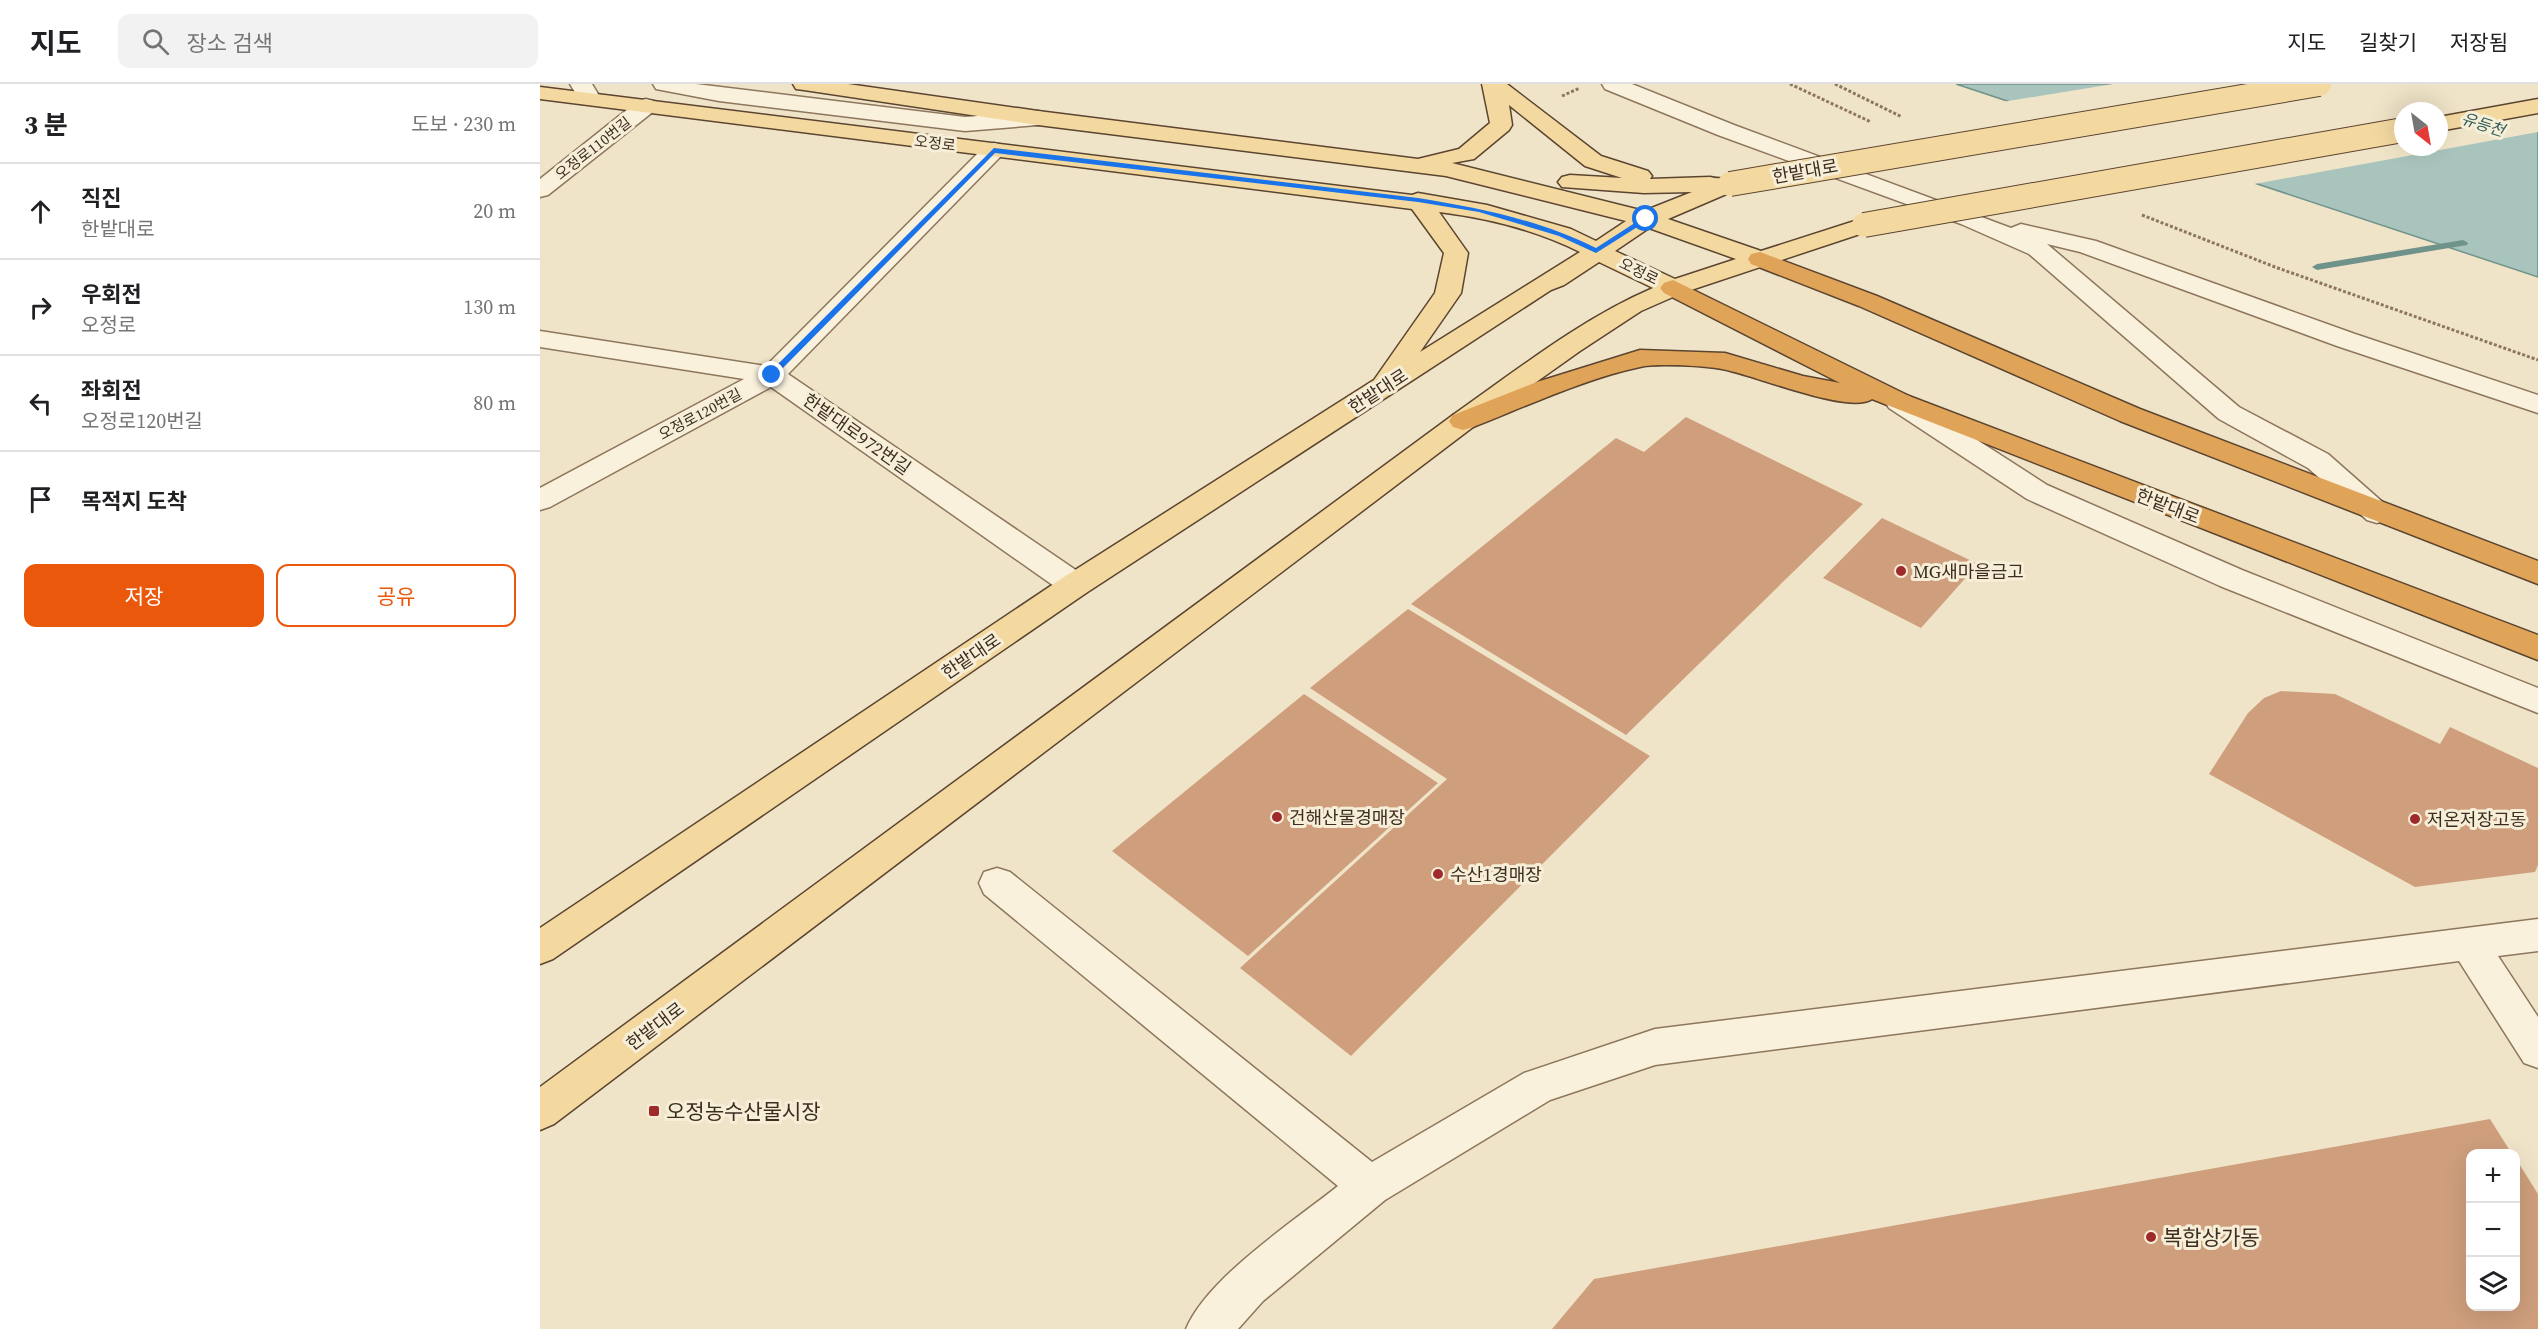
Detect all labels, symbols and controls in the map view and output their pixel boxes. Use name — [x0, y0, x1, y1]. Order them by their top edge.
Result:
search box — [118, 14, 538, 68]
text: 지도 — [30, 24, 82, 62]
icon: search — [139, 25, 172, 58]
text: 장소 검색 — [187, 28, 273, 58]
text: 지도 — [2287, 28, 2326, 57]
text: 길찾기 — [2359, 28, 2417, 57]
text: 저장됨 — [2450, 28, 2508, 57]
north arrow — [2394, 102, 2448, 156]
text: 3 분 — [24, 107, 68, 143]
water label: 유등천 — [2459, 107, 2510, 142]
text: 도보 · 230 m — [411, 110, 516, 138]
street label: 오정로110번길 — [550, 112, 636, 184]
street label: 오정로 — [913, 130, 957, 156]
street label: 한밭대로 — [1770, 153, 1840, 189]
text: 직진 — [81, 183, 121, 213]
icon: ahead — [24, 195, 57, 228]
text: 20 m — [473, 197, 516, 225]
route start — [1632, 205, 1658, 231]
text: 한밭대로 — [81, 215, 155, 243]
street label: 오정로 — [1616, 252, 1662, 290]
text: 우회전 — [81, 279, 142, 309]
icon: right — [24, 291, 57, 324]
text: 130 m — [463, 293, 516, 321]
text: 오정로 — [81, 311, 136, 339]
route end — [758, 361, 784, 387]
street label: 한밭대로 — [1343, 362, 1413, 420]
text: 좌회전 — [81, 375, 142, 405]
street label: 오정로120번길 — [655, 383, 745, 445]
icon: left — [24, 387, 57, 420]
street label: 한밭대로972번길 — [798, 388, 916, 480]
text: 80 m — [473, 389, 516, 417]
text: 오정로120번길 — [81, 407, 203, 435]
street label: 한밭대로 — [2133, 482, 2203, 530]
icon: arrive — [24, 483, 57, 516]
text: 목적지 도착 — [81, 486, 187, 516]
place label: MG새마을금고 — [1913, 559, 2024, 584]
button: 저장 — [24, 564, 264, 627]
button: 공유 — [276, 564, 516, 627]
marker: MG새마을금고 — [1894, 564, 1908, 578]
street label: 한밭대로 — [937, 627, 1005, 685]
place label: 건해산물경매장 — [1289, 805, 1405, 830]
place label: 저온저장고동 — [2427, 807, 2526, 832]
marker: 건해산물경매장 — [1270, 810, 1284, 824]
marker: 저온저장고동 — [2408, 812, 2422, 826]
place label: 수산1경매장 — [1450, 862, 1542, 887]
marker: 수산1경매장 — [1431, 867, 1445, 881]
street label: 한밭대로 — [621, 996, 689, 1056]
place label: 오정농수산물시장 — [666, 1097, 821, 1126]
marker: 오정농수산물시장 — [647, 1104, 661, 1118]
map controls — [2466, 1149, 2520, 1311]
button: + — [2466, 1149, 2520, 1203]
button: − — [2466, 1203, 2520, 1257]
place label: 복합상가동 — [2163, 1223, 2260, 1252]
marker: 복합상가동 — [2144, 1230, 2158, 1244]
button: layers — [2466, 1257, 2520, 1311]

